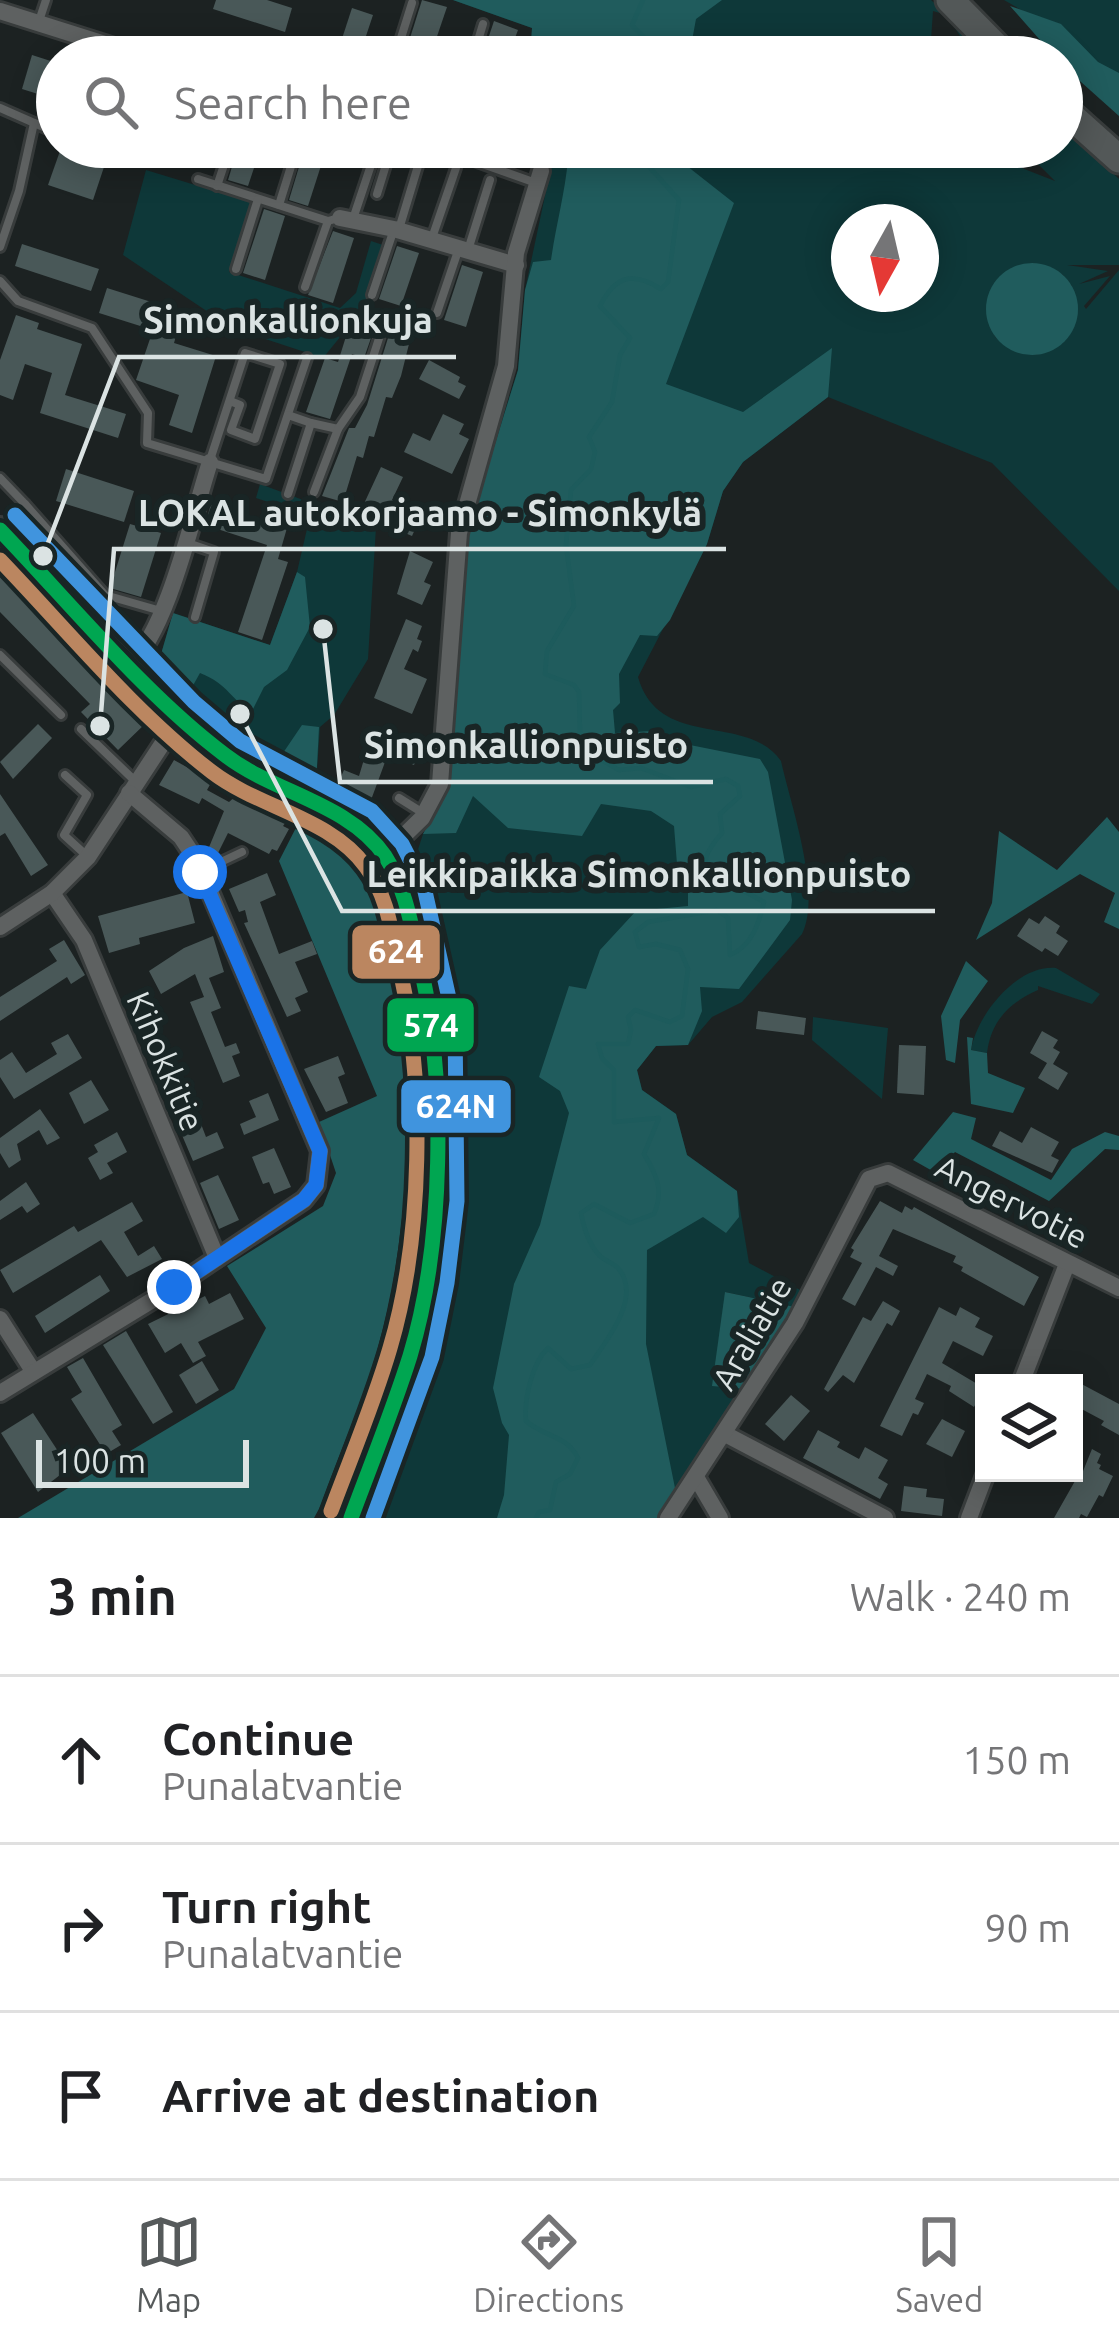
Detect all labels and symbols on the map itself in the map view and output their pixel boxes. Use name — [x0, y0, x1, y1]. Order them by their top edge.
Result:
north arrow — [831, 204, 939, 312]
callout: Simonkallionkuja — [119, 285, 456, 357]
text: Simonkallionkuja — [143, 299, 433, 340]
callout: LOKAL autokorjaamo - Simonkylä — [114, 477, 726, 549]
text: LOKAL autokorjaamo - Simonkylä — [138, 492, 702, 533]
callout: Simonkallionpuisto — [340, 710, 713, 782]
text: Simonkallionpuisto — [364, 724, 688, 765]
callout: Leikkipaikka Simonkallionpuisto — [342, 839, 935, 911]
route start — [173, 845, 227, 899]
text: Leikkipaikka Simonkallionpuisto — [367, 853, 911, 894]
line badge: 624 — [350, 923, 442, 981]
text: 624 — [368, 932, 424, 969]
street label: Kihokkitie — [120, 986, 212, 1136]
line badge: 574 — [385, 996, 476, 1054]
text: 574 — [403, 1006, 459, 1043]
line badge: 624N — [399, 1078, 513, 1135]
text: 624N — [416, 1087, 496, 1124]
street label: Angervotie — [930, 1147, 1094, 1255]
route end — [147, 1260, 201, 1314]
street label: Araliatie — [704, 1270, 798, 1396]
scale bar — [36, 1434, 249, 1487]

